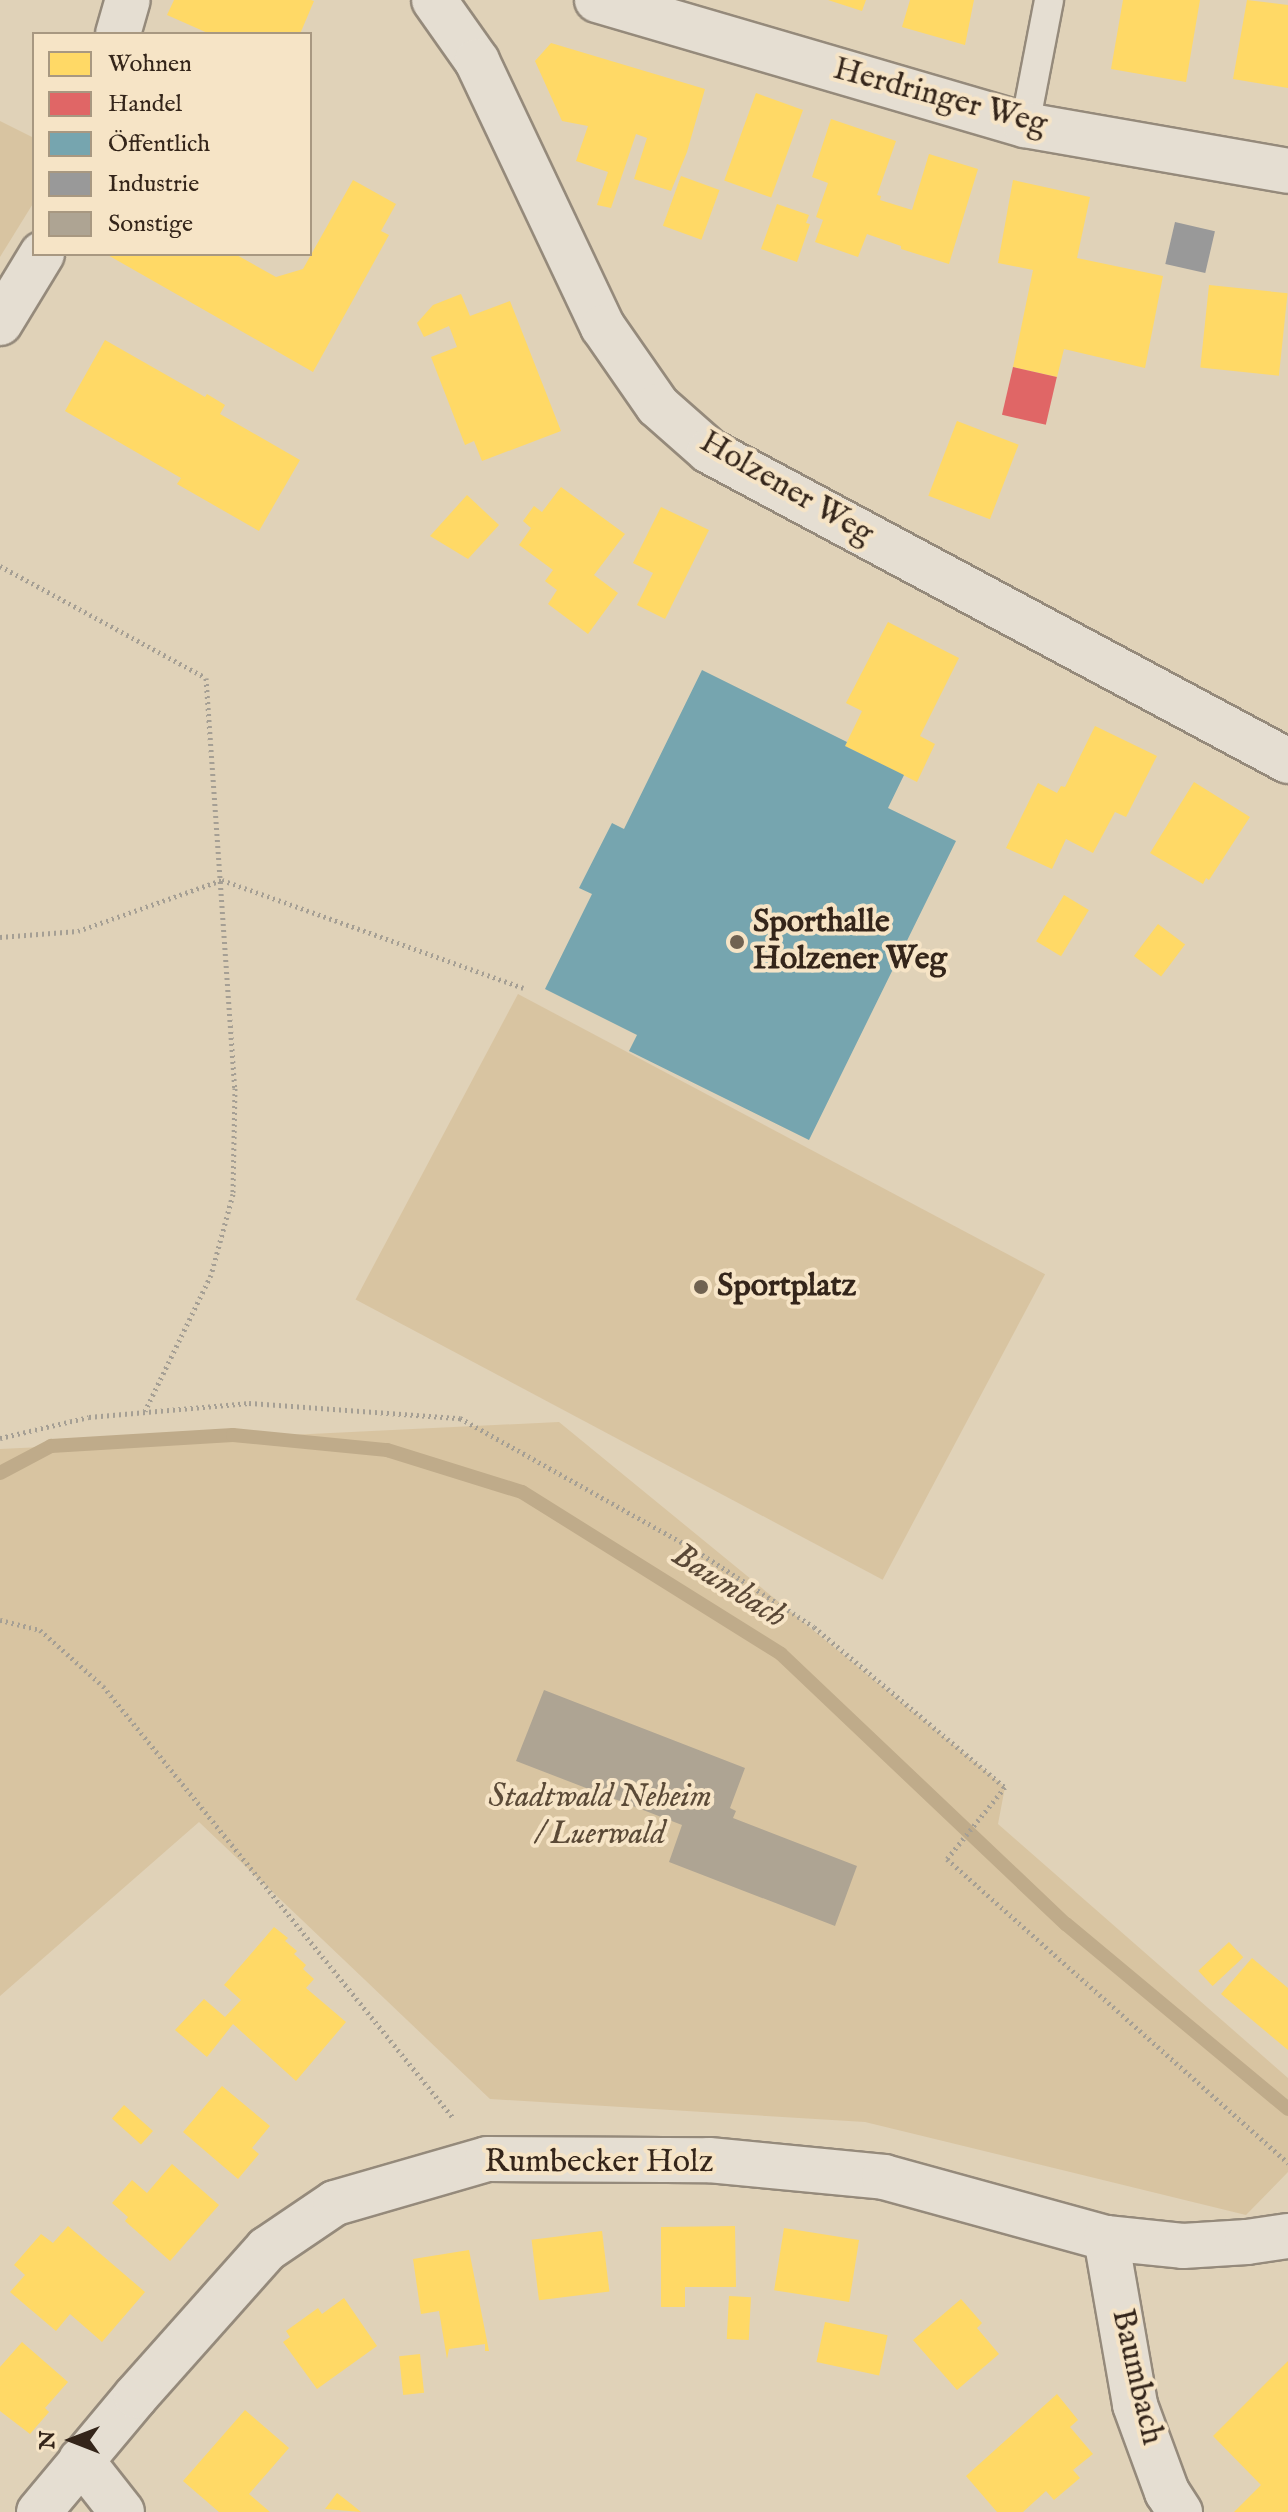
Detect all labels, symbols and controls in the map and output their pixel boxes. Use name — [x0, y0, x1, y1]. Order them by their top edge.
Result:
legend — [32, 32, 312, 256]
text: Wohnen — [108, 49, 192, 80]
street label: Herdringer Weg — [829, 51, 1051, 145]
text: Handel — [108, 89, 182, 120]
text: Öffentlich — [108, 129, 210, 160]
text: Industrie — [108, 169, 199, 200]
text: Sonstige — [108, 209, 193, 240]
street label: Holzener Weg — [692, 424, 880, 554]
place label: Sporthalle Holzener Weg — [753, 905, 947, 980]
marker: Sporthalle Holzener Weg — [728, 933, 746, 951]
place label: Sportplatz — [717, 1268, 856, 1306]
marker: Sportplatz — [692, 1278, 710, 1296]
water label: Baumbach — [664, 1535, 794, 1637]
park label: Stadtwald Neheim / Luerwald — [488, 1780, 712, 1855]
street label: Rumbecker Holz — [485, 2144, 713, 2182]
street label: Baumbach — [1102, 2305, 1170, 2449]
north arrow — [32, 2400, 112, 2480]
text: N — [34, 2430, 62, 2450]

